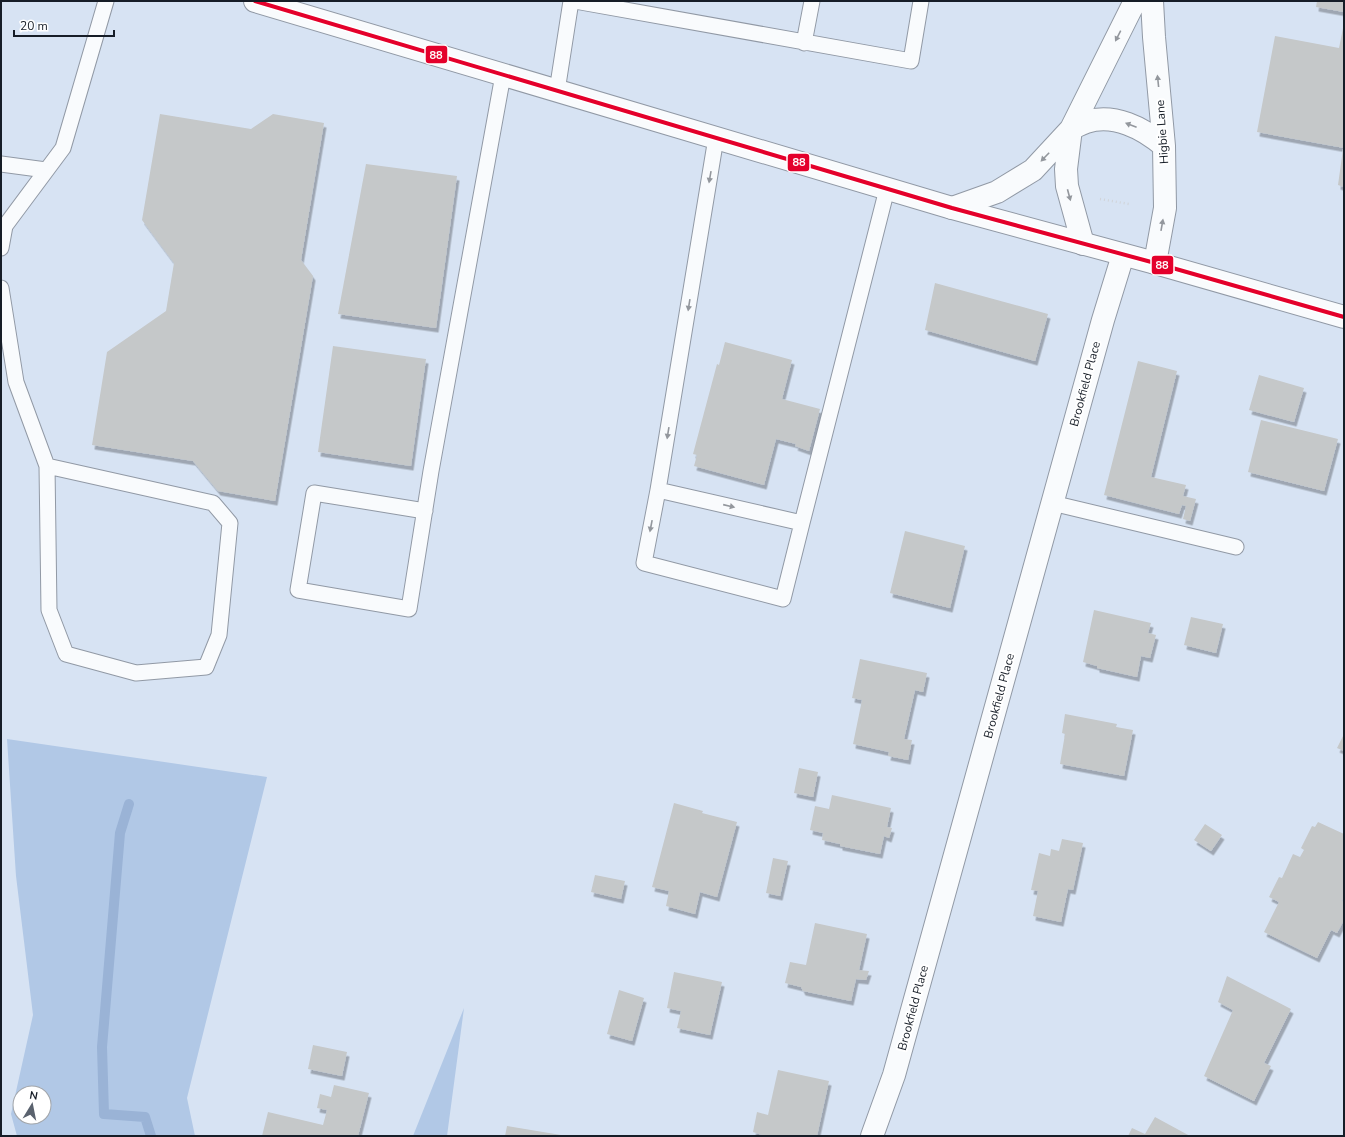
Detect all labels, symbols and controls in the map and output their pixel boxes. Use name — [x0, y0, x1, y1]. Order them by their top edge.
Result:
scale bar — [14, 12, 114, 38]
text: 20 m — [20, 18, 48, 34]
one-way arrow — [1115, 30, 1121, 42]
line badge: 88 — [425, 45, 448, 64]
text: 88 — [429, 48, 443, 63]
one-way arrow — [1155, 75, 1161, 87]
street label: Higbie Lane — [1152, 99, 1172, 165]
one-way arrow — [1125, 122, 1137, 128]
one-way arrow — [1040, 152, 1050, 162]
line badge: 88 — [787, 153, 810, 172]
text: 88 — [792, 155, 806, 170]
one-way arrow — [707, 171, 713, 183]
one-way arrow — [1067, 189, 1073, 201]
one-way arrow — [1160, 218, 1166, 231]
line badge: 88 — [1151, 255, 1174, 275]
text: 88 — [1155, 258, 1169, 273]
one-way arrow — [686, 299, 692, 311]
street label: Brookfield Place — [1066, 340, 1104, 428]
one-way arrow — [664, 427, 670, 439]
one-way arrow — [723, 503, 735, 509]
one-way arrow — [648, 520, 654, 533]
street label: Brookfield Place — [980, 652, 1018, 740]
street label: Brookfield Place — [894, 964, 932, 1052]
north arrow — [12, 1085, 52, 1125]
text: N — [28, 1088, 39, 1104]

